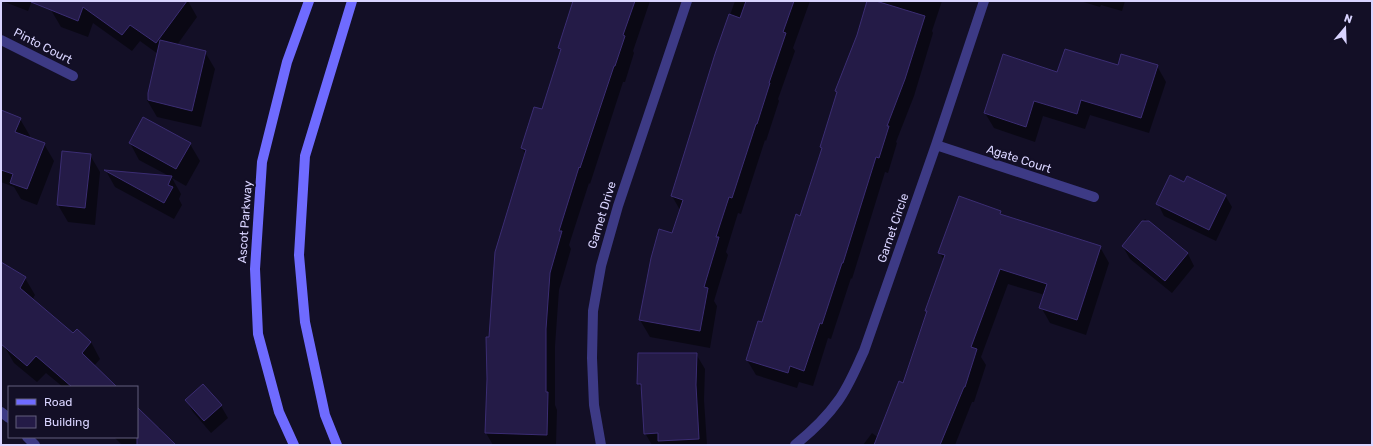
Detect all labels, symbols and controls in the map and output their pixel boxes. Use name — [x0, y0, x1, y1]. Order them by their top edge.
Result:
north arrow — [1325, 8, 1365, 48]
text: N — [1342, 12, 1354, 26]
street label: Pinto Court — [11, 25, 75, 67]
street label: Agate Court — [985, 142, 1054, 176]
street label: Garnet Drive — [585, 179, 619, 250]
street label: Ascot Parkway — [235, 180, 255, 264]
street label: Garnet Circle — [875, 191, 912, 265]
legend — [8, 386, 138, 438]
text: Road — [44, 395, 72, 409]
text: Building — [44, 415, 90, 429]

